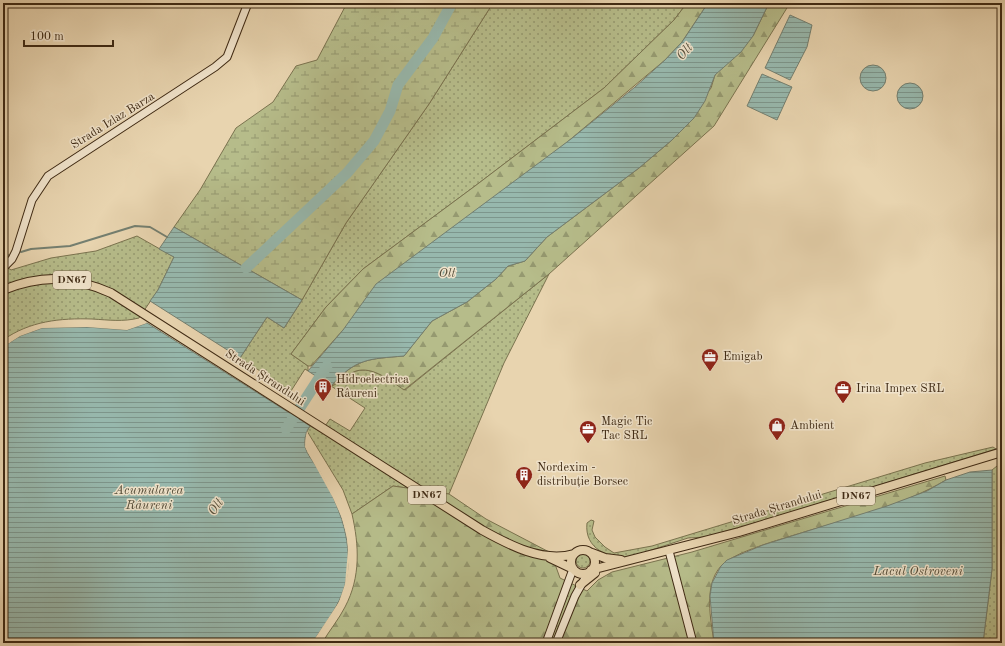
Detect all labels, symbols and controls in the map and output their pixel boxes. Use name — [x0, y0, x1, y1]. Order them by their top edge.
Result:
scale bar — [24, 22, 113, 48]
text: 100 m — [30, 31, 64, 43]
water label: Olt — [674, 41, 696, 63]
street label: Strada Izlaz Barza — [69, 90, 157, 152]
water label: Olt — [438, 267, 456, 280]
road number: DN67 — [53, 271, 91, 289]
office icon: Emigab — [700, 347, 720, 372]
street label: Strada Ștrandului — [223, 348, 307, 408]
place label: Emigab — [723, 351, 763, 363]
place label: Hidroelectrica Râureni — [336, 374, 409, 400]
building icon: Hidroelectrica Râureni — [313, 377, 333, 402]
office icon: Irina Impex SRL — [833, 379, 853, 404]
place label: Irina Impex SRL — [856, 383, 944, 395]
place label: Magic Tic Tac SRL — [601, 416, 652, 442]
shop icon: Ambient — [767, 416, 787, 441]
office icon: Magic Tic Tac SRL — [578, 419, 598, 444]
place label: Ambient — [790, 420, 834, 432]
place label: Nordexim - distribuție Borsec — [537, 462, 628, 488]
building icon: Nordexim - distribuție Borsec — [514, 465, 534, 490]
water label: Acumularea Râureni — [114, 484, 184, 512]
road number: DN67 — [408, 486, 446, 504]
road number: DN67 — [837, 487, 875, 505]
street label: Strada Ștrandului — [731, 489, 823, 527]
water label: Olt — [206, 496, 227, 518]
water label: Lacul Ostroveni — [872, 565, 963, 578]

